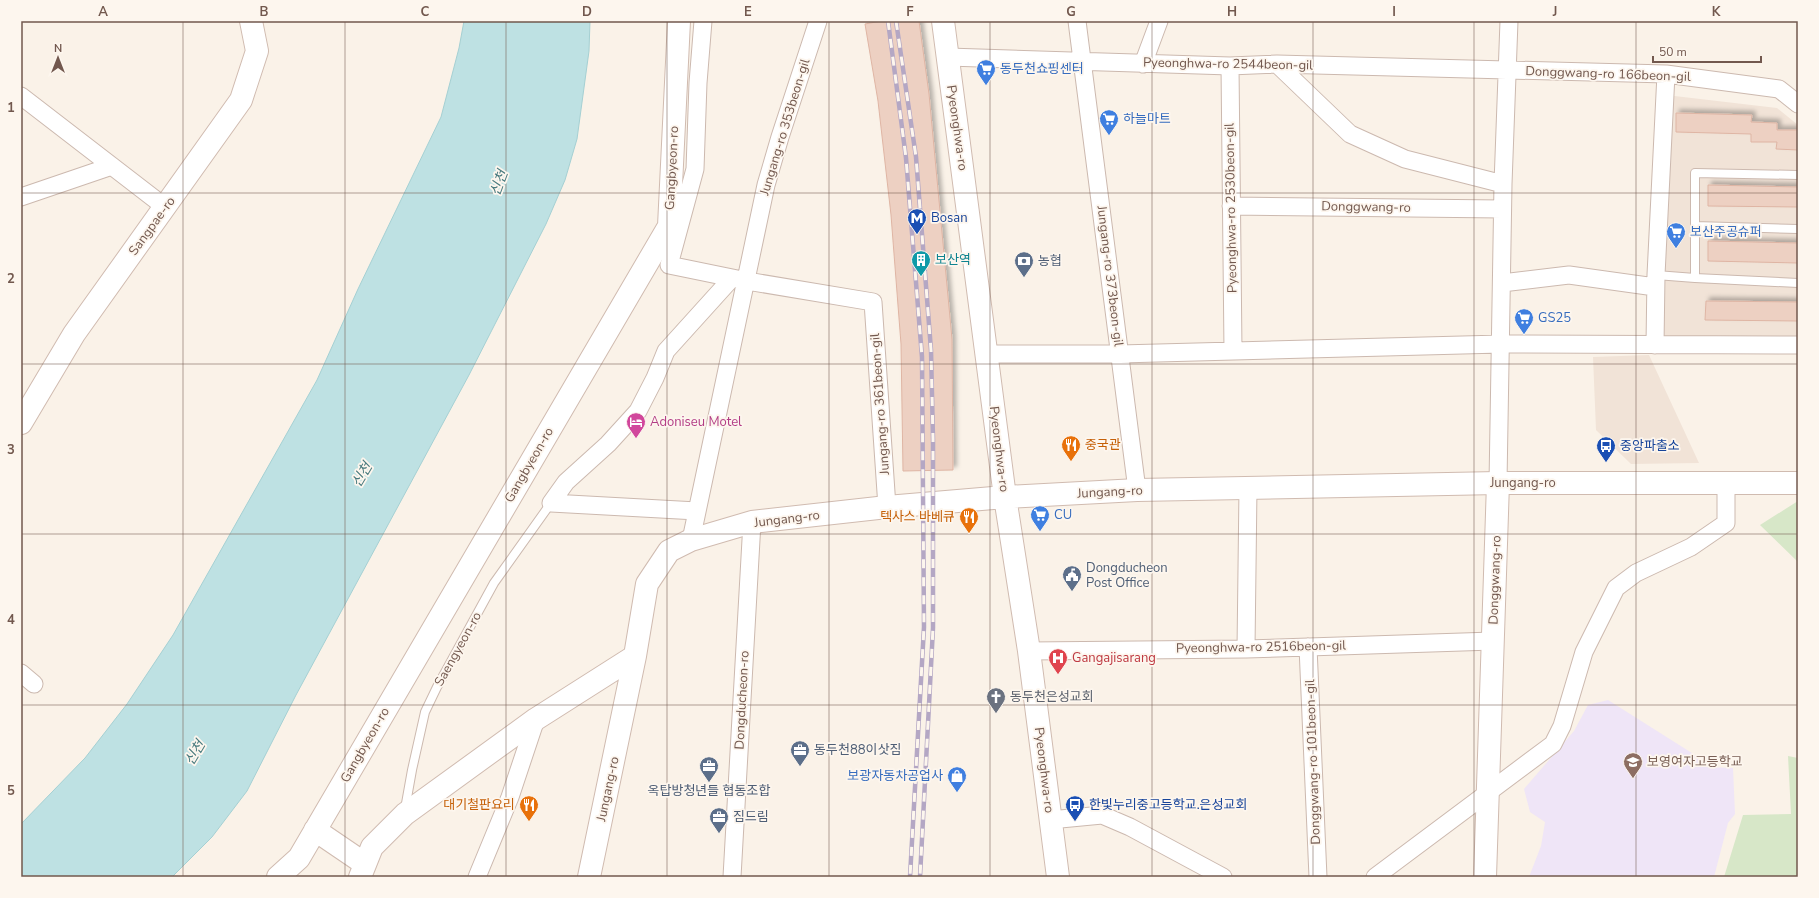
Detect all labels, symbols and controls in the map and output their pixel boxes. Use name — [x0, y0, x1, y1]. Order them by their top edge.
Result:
text: A — [98, 3, 108, 21]
text: B — [260, 3, 269, 21]
text: C — [421, 3, 430, 21]
text: D — [582, 3, 592, 21]
text: E — [744, 3, 752, 21]
text: F — [906, 3, 914, 21]
text: G — [1066, 3, 1076, 21]
text: H — [1227, 3, 1237, 21]
text: I — [1392, 3, 1396, 21]
text: J — [1552, 3, 1557, 21]
text: K — [1712, 3, 1721, 21]
north arrow — [38, 38, 78, 78]
scale bar — [1653, 38, 1761, 64]
text: N — [54, 41, 62, 56]
text: 50 m — [1659, 44, 1687, 60]
street label: Pyeonghwa-ro 2544beon-gil — [1143, 54, 1313, 74]
street label: Jungang-ro 353beon-gil — [755, 56, 814, 198]
supermarket icon: 동두천쇼핑센터 — [975, 58, 997, 86]
place label: 동두천쇼핑센터 — [1000, 60, 1084, 78]
street label: Donggwang-ro 166beon-gil — [1525, 62, 1691, 86]
street label: Pyeonghwa-ro — [942, 84, 972, 172]
text: 1 — [7, 99, 15, 117]
supermarket icon: 하늘마트 — [1098, 108, 1120, 136]
place label: 하늘마트 — [1123, 110, 1171, 128]
street label: Pyeonghwa-ro 2530beon-gil — [1221, 123, 1241, 293]
street label: Gangbyeon-ro — [661, 125, 683, 211]
water label: 신천 — [486, 167, 513, 198]
street label: Sangpae-ro — [125, 193, 179, 259]
street label: Donggwang-ro — [1321, 197, 1411, 217]
street label: Jungang-ro 373beon-gil — [1092, 204, 1128, 348]
metro station icon: Bosan — [906, 207, 928, 235]
place label: Bosan — [931, 209, 968, 227]
supermarket icon: 보산주공슈퍼 — [1665, 221, 1687, 249]
place label: 보산주공슈퍼 — [1690, 223, 1762, 241]
building icon: 보산역 — [910, 249, 932, 277]
bank icon: 농협 — [1013, 250, 1035, 278]
place label: 보산역 — [935, 251, 971, 269]
place label: 농협 — [1038, 252, 1062, 270]
text: 2 — [7, 270, 15, 288]
supermarket icon: GS25 — [1513, 307, 1535, 335]
place label: GS25 — [1538, 309, 1571, 327]
street label: Jungang-ro 361beon-gil — [866, 333, 894, 476]
street label: Pyeonghwa-ro — [985, 405, 1013, 493]
hotel icon: Adoniseu Motel — [625, 411, 647, 439]
place label: Adoniseu Motel — [650, 413, 742, 431]
street label: Gangbyeon-ro — [500, 424, 558, 506]
restaurant icon: 중국관 — [1060, 434, 1082, 462]
bus stop icon: 중앙파출소 — [1595, 435, 1617, 463]
place label: 중국관 — [1085, 436, 1121, 454]
place label: 중앙파출소 — [1620, 437, 1680, 455]
text: 3 — [7, 441, 15, 459]
water label: 신천 — [347, 458, 377, 491]
street label: Jungang-ro — [1489, 474, 1556, 492]
street label: Jungang-ro — [1076, 481, 1143, 503]
supermarket icon: CU — [1029, 504, 1051, 532]
street label: Jungang-ro — [752, 506, 821, 532]
restaurant icon: 텍사스 바베큐 — [958, 506, 980, 534]
place label: CU — [1054, 506, 1072, 524]
place label: 텍사스 바베큐 — [880, 508, 955, 526]
street label: Donggwang-ro — [1484, 535, 1506, 625]
place label: Dongducheon Post Office — [1086, 559, 1168, 592]
public building icon: Dongducheon Post Office — [1061, 564, 1083, 592]
street label: Saengyeon-ro — [430, 609, 486, 689]
text: 4 — [7, 611, 15, 629]
street label: Pyeonghwa-ro 2516beon-gil — [1176, 637, 1346, 657]
hospital icon: Gangajisarang — [1047, 647, 1069, 675]
place label: Gangajisarang — [1072, 649, 1156, 667]
street label: Dongducheon-ro — [730, 650, 754, 750]
street label: Donggwang-ro 101beon-gil — [1301, 679, 1325, 845]
church icon: 동두천은성교회 — [985, 686, 1007, 714]
place label: 동두천은성교회 — [1010, 688, 1094, 706]
street label: Gangbyeon-ro — [336, 704, 394, 786]
street label: Pyeonghwa-ro — [1030, 726, 1058, 814]
water label: 신천 — [180, 736, 210, 769]
office icon: 동두천88이삿짐 — [789, 739, 811, 767]
place label: 동두천88이삿짐 — [814, 741, 901, 759]
school or university icon: 보영여자고등학교 — [1622, 751, 1644, 779]
place label: 보영여자고등학교 — [1647, 753, 1743, 771]
street label: Jungang-ro — [592, 755, 624, 824]
office icon: 옥탑방청년들 협동조합 — [698, 755, 720, 783]
shop icon: 보광자동차공업사 — [946, 765, 968, 793]
place label: 보광자동차공업사 — [847, 767, 943, 785]
text: 5 — [7, 782, 15, 800]
place label: 옥탑방청년들 협동조합 — [648, 782, 771, 800]
restaurant icon: 대기철판요리 — [518, 794, 540, 822]
bus stop icon: 한빛누리중고등학교.은성교회 — [1064, 794, 1086, 822]
place label: 대기철판요리 — [443, 796, 515, 814]
place label: 한빛누리중고등학교.은성교회 — [1089, 796, 1247, 814]
office icon: 짐드림 — [708, 806, 730, 834]
place label: 짐드림 — [733, 808, 769, 826]

